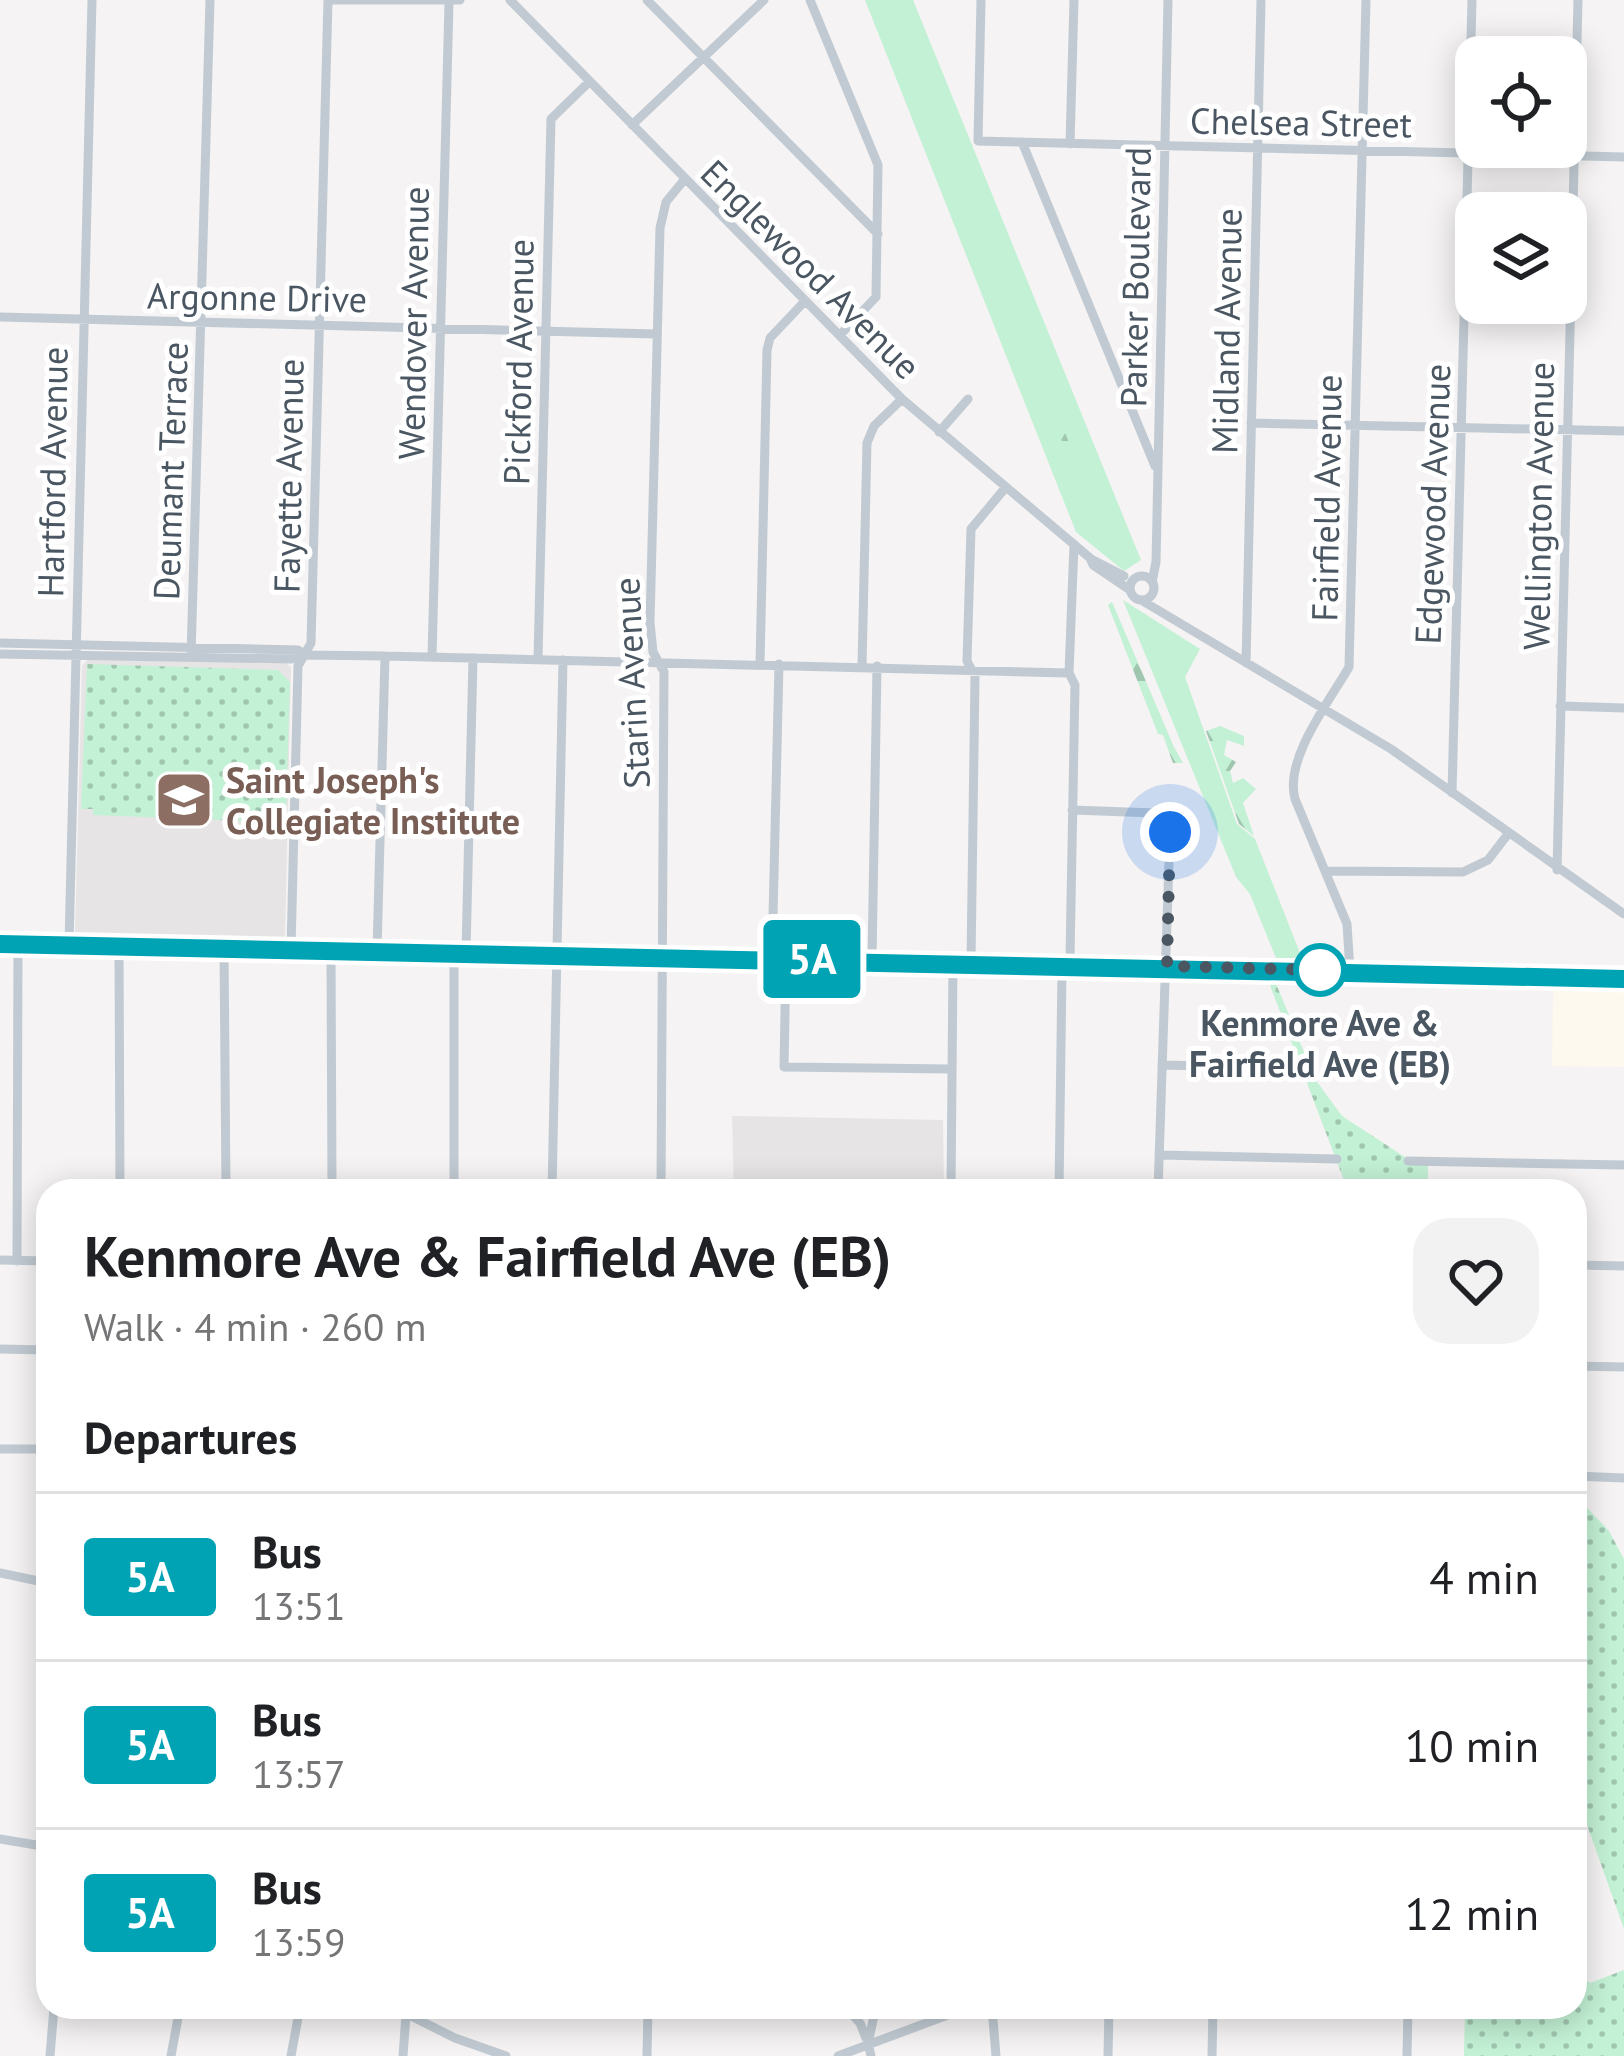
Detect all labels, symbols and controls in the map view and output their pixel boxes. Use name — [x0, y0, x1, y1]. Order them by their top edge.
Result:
map controls — [1455, 36, 1587, 324]
button: locate — [1455, 36, 1587, 168]
street label: Chelsea Street — [1190, 97, 1412, 147]
street label: Parker Boulevard — [1109, 146, 1161, 408]
street label: Englewood Avenue — [691, 149, 931, 389]
street label: Wendover Avenue — [387, 186, 439, 460]
button: layers — [1455, 192, 1587, 324]
street label: Midland Avenue — [1200, 208, 1252, 454]
street label: Pickford Avenue — [492, 239, 544, 485]
street label: Argonne Drive — [147, 272, 367, 322]
street label: Deumant Terrace — [142, 341, 198, 601]
street label: Hartford Avenue — [26, 346, 78, 598]
street label: Fayette Avenue — [262, 358, 314, 594]
street label: Wellington Avenue — [1512, 362, 1564, 650]
street label: Edgewood Avenue — [1404, 363, 1460, 645]
street label: Fairfield Avenue — [1300, 374, 1352, 622]
street label: Starin Avenue — [602, 576, 660, 790]
place label: Saint Joseph's Collegiate Institute — [226, 756, 520, 844]
school or university icon: Saint Joseph's Collegiate Institute — [153, 769, 215, 831]
your location — [1140, 802, 1200, 862]
line badge: 5A — [758, 920, 866, 998]
text: 5A — [787, 931, 837, 986]
marker: Kenmore Ave & Fairfield Ave (EB) — [1295, 945, 1345, 995]
place label: Kenmore Ave & Fairfield Ave (EB) — [1189, 999, 1451, 1087]
button: heart — [1413, 1218, 1539, 1344]
text: Kenmore Ave & Fairfield Ave (EB) — [84, 1219, 891, 1293]
text: Walk · 4 min · 260 m — [84, 1301, 426, 1352]
text: Departures — [84, 1408, 297, 1466]
text: Bus — [252, 1522, 322, 1580]
text: 4 min — [1429, 1548, 1539, 1606]
text: 5A — [125, 1549, 175, 1604]
text: 13:51 — [252, 1580, 346, 1631]
text: Bus — [252, 1690, 322, 1748]
text: 10 min — [1405, 1716, 1539, 1774]
text: 5A — [125, 1717, 175, 1772]
text: 13:57 — [252, 1748, 346, 1799]
text: Bus — [252, 1858, 322, 1916]
text: 12 min — [1405, 1884, 1539, 1942]
text: 5A — [125, 1885, 175, 1940]
text: 13:59 — [252, 1916, 346, 1967]

